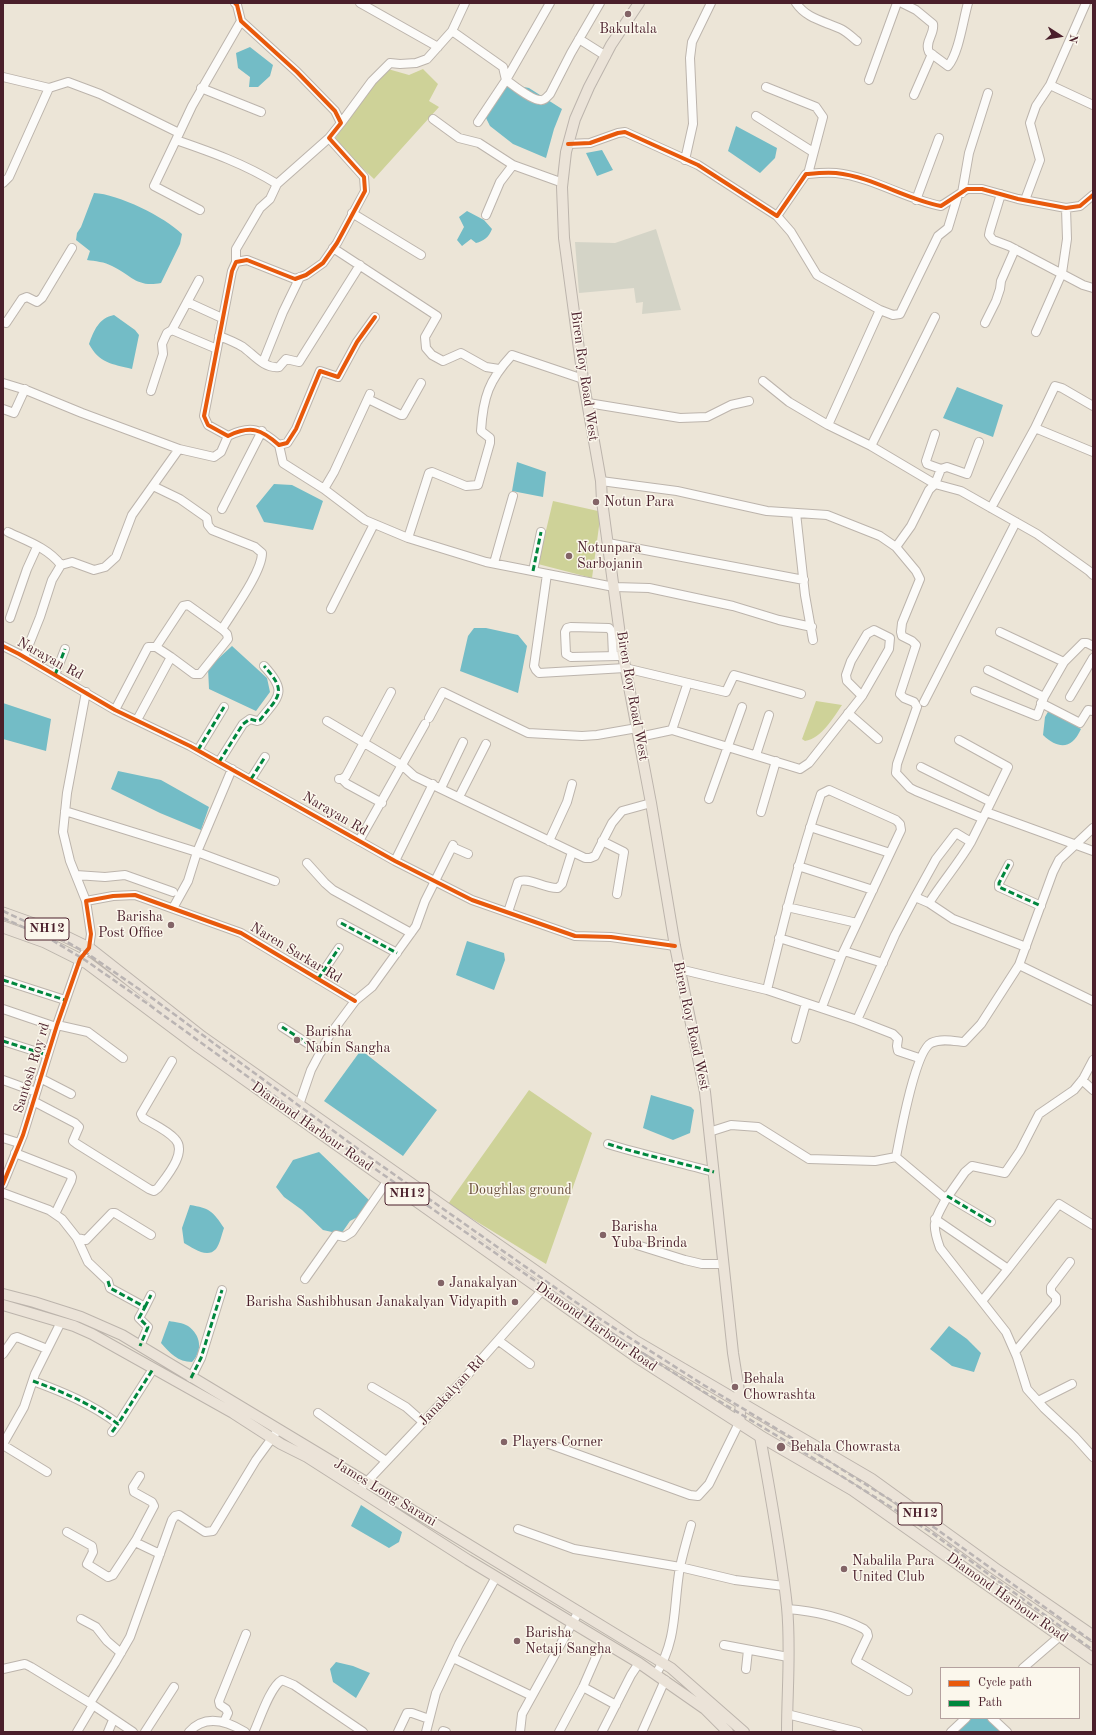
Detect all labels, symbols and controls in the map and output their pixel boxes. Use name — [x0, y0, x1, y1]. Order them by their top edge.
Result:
marker: Bakultala — [623, 9, 633, 19]
north arrow — [1040, 16, 1080, 56]
place label: Bakultala — [599, 21, 657, 37]
text: N — [1066, 33, 1078, 44]
street label: Biren Roy Road West — [567, 310, 601, 442]
place label: Notun Para — [604, 494, 674, 510]
marker: Notun Para — [591, 497, 601, 507]
place label: Notunpara Sarbojanin — [577, 540, 643, 572]
marker: Notunpara Sarbojanin — [564, 551, 574, 561]
street label: Biren Roy Road West — [612, 630, 652, 762]
street label: Narayan Rd — [14, 634, 86, 684]
street label: Narayan Rd — [299, 789, 371, 839]
place label: Barisha Post Office — [98, 909, 163, 942]
road number: NH12 — [25, 918, 69, 940]
street label: Naren Sarkar Rd — [247, 919, 345, 987]
marker: Barisha Post Office — [166, 920, 176, 930]
street label: Biren Roy Road West — [669, 960, 713, 1092]
street label: Santosh Roy rd — [10, 1021, 54, 1115]
place label: Barisha Nabin Sangha — [305, 1024, 390, 1056]
marker: Barisha Nabin Sangha — [292, 1035, 302, 1045]
street label: Diamond Harbour Road — [248, 1079, 376, 1175]
park label: Doughlas ground — [468, 1182, 572, 1198]
road number: NH12 — [385, 1183, 429, 1205]
place label: Barisha Yuba Brinda — [611, 1219, 687, 1252]
marker: Barisha Yuba Brinda — [598, 1230, 608, 1240]
place label: Janakalyan — [449, 1275, 517, 1291]
marker: Janakalyan — [436, 1278, 446, 1288]
street label: Diamond Harbour Road — [532, 1279, 660, 1375]
place label: Barisha Sashibhusan Janakalyan Vidyapith — [246, 1294, 507, 1310]
marker: Barisha Sashibhusan Janakalyan Vidyapith — [510, 1297, 520, 1307]
street label: Janakalyan Rd — [415, 1352, 489, 1430]
place label: Behala Chowrashta — [743, 1371, 816, 1404]
marker: Behala Chowrashta — [730, 1382, 740, 1392]
place label: Players Corner — [512, 1434, 603, 1450]
marker: Players Corner — [499, 1437, 509, 1447]
place label: Behala Chowrasta — [790, 1439, 900, 1455]
marker: Behala Chowrasta — [775, 1441, 787, 1453]
street label: James Long Sarani — [331, 1456, 439, 1530]
road number: NH12 — [898, 1503, 942, 1525]
street label: Diamond Harbour Road — [943, 1550, 1071, 1646]
place label: Nabalila Para United Club — [852, 1553, 934, 1586]
marker: Nabalila Para United Club — [839, 1564, 849, 1574]
place label: Barisha Netaji Sangha — [525, 1625, 611, 1658]
marker: Barisha Netaji Sangha — [512, 1636, 522, 1646]
legend — [940, 1667, 1080, 1719]
text: Cycle path — [978, 1677, 1032, 1689]
text: Path — [978, 1697, 1002, 1709]

